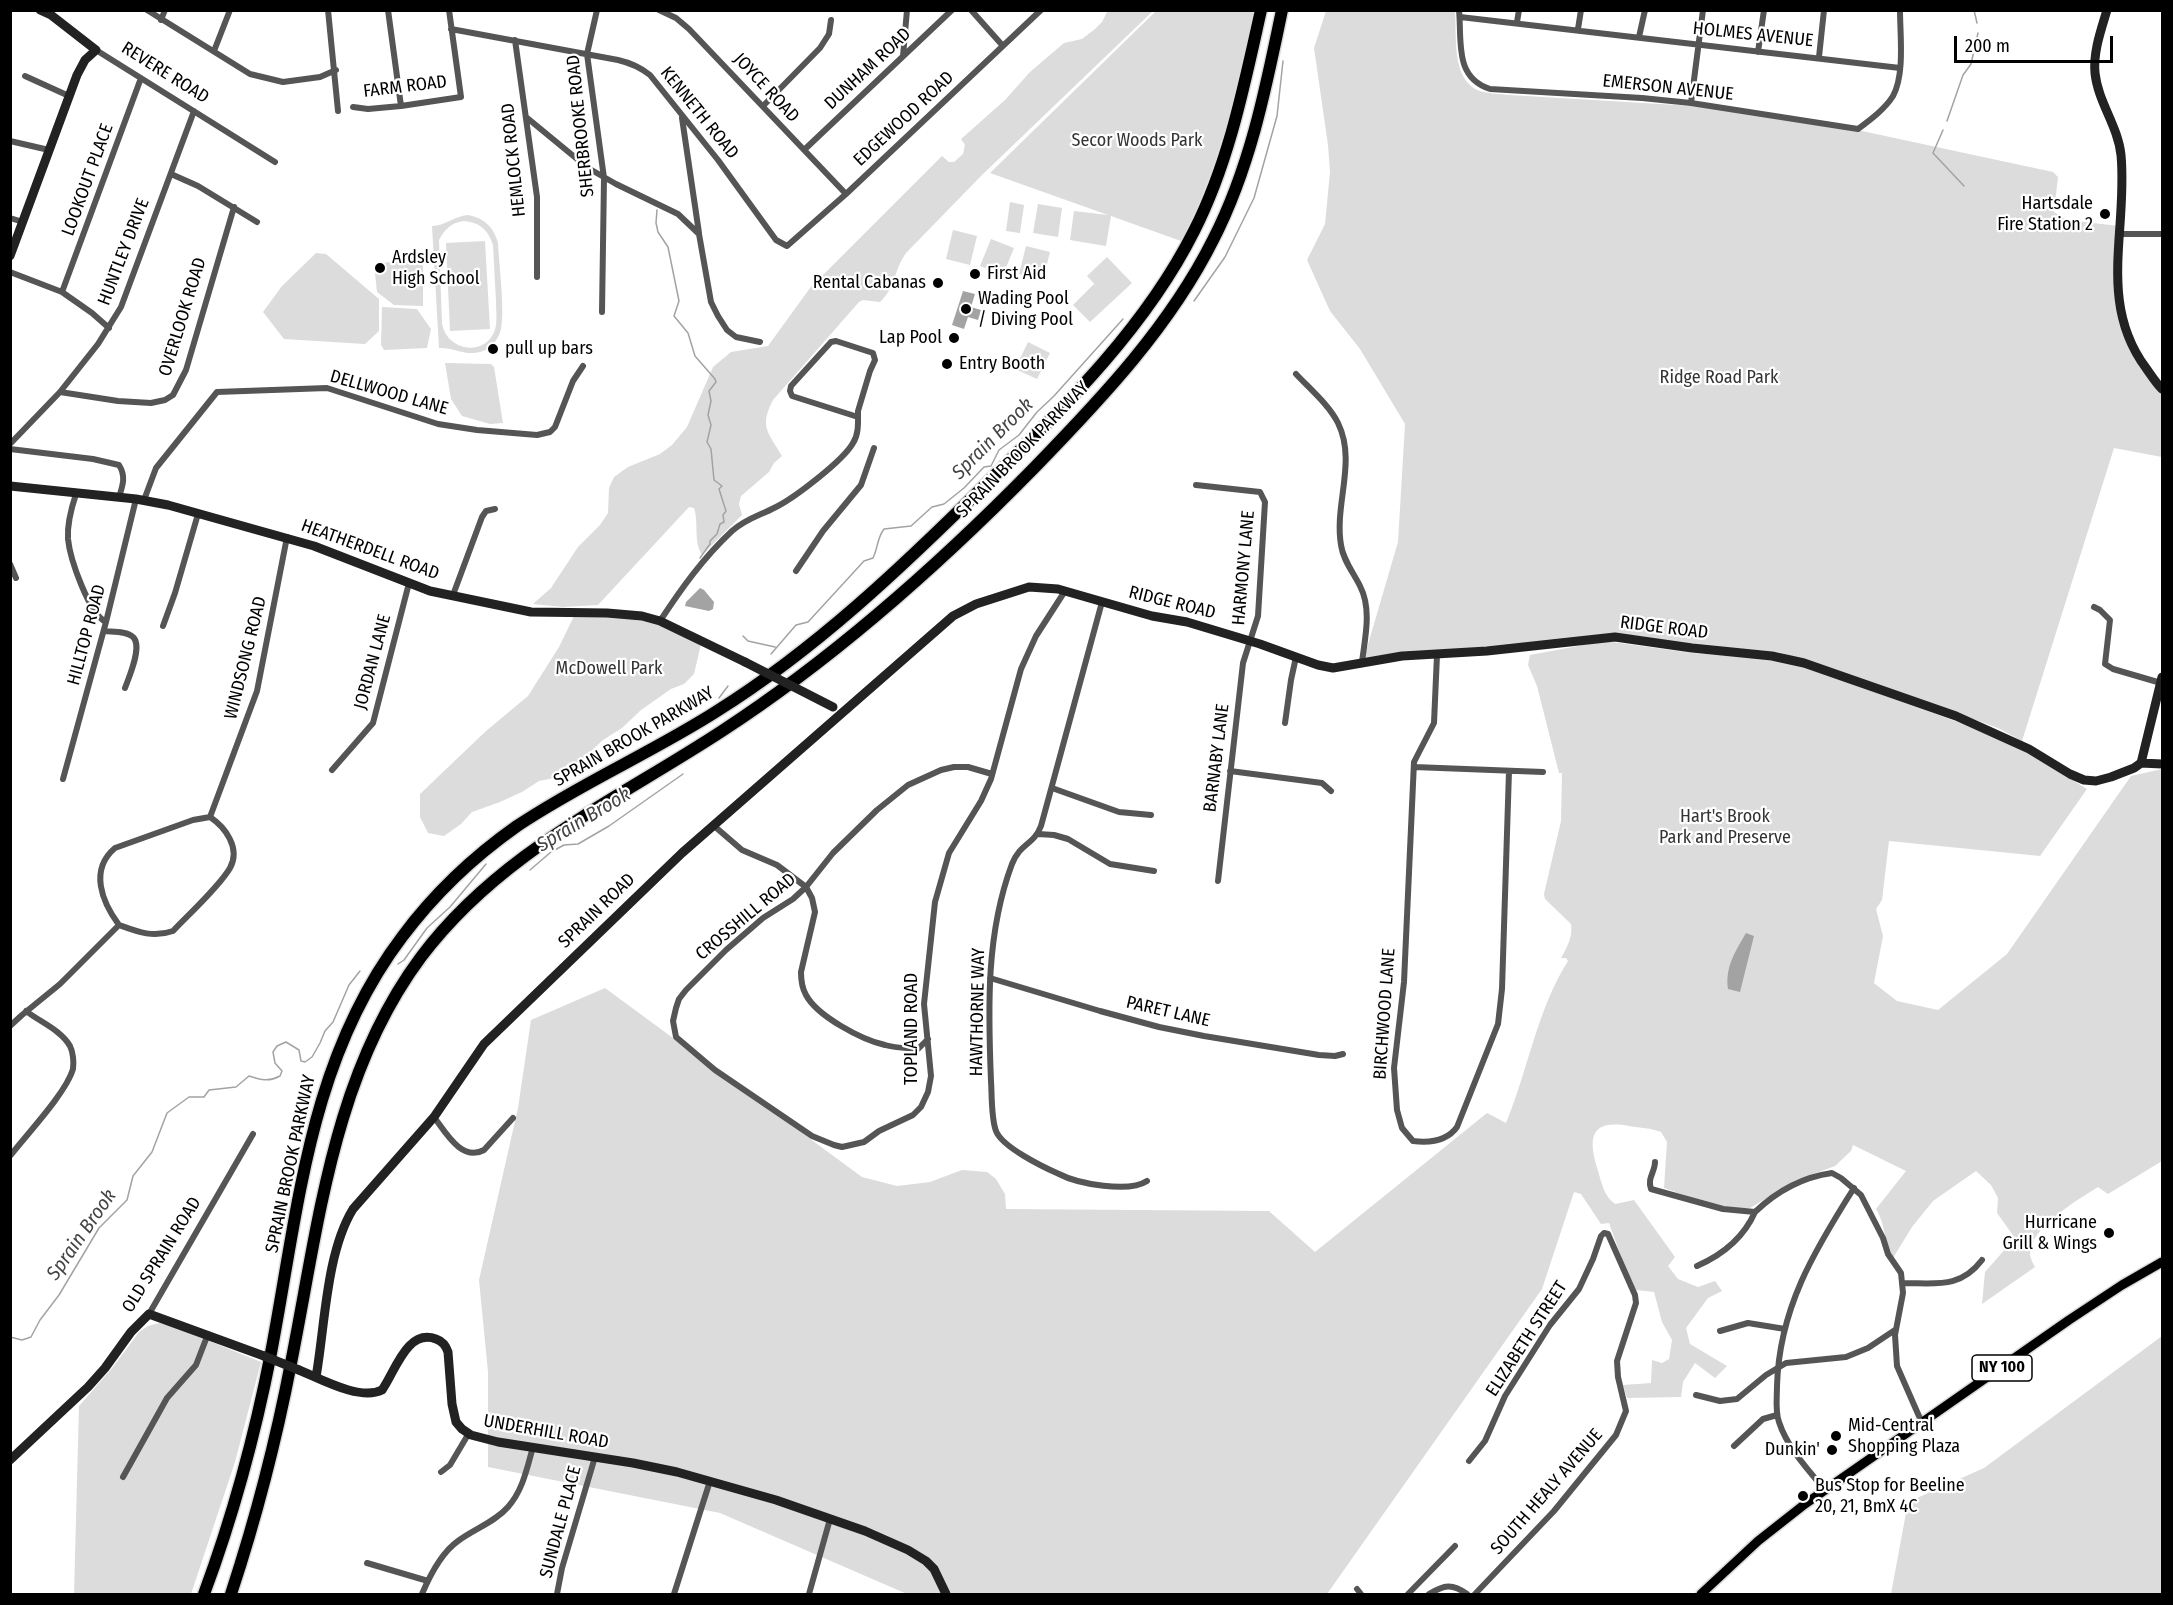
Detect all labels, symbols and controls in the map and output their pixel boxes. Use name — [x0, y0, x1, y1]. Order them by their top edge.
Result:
street label: HOLMES AVENUE — [1692, 18, 1814, 52]
street label: DUNHAM ROAD — [820, 24, 916, 114]
scale bar — [1957, 24, 2116, 62]
text: 200 m — [1965, 35, 2010, 57]
street label: REVERE ROAD — [117, 38, 213, 108]
street label: JOYCE ROAD — [729, 49, 803, 127]
street label: SHERBROOKE ROAD — [563, 54, 599, 198]
street label: KENNETH ROAD — [655, 63, 743, 163]
street label: EDGEWOOD ROAD — [849, 67, 959, 171]
street label: EMERSON AVENUE — [1601, 70, 1735, 106]
street label: FARM ROAD — [362, 71, 448, 103]
street label: HEMLOCK ROAD — [497, 102, 531, 218]
street label: LOOKOUT PLACE — [58, 121, 118, 239]
park label: Secor Woods Park — [1072, 130, 1202, 152]
place label: Hartsdale Fire Station 2 — [1997, 193, 2093, 236]
street label: HUNTLEY DRIVE — [94, 195, 154, 309]
marker: Hartsdale Fire Station 2 — [2098, 207, 2112, 221]
place label: Ardsley High School — [392, 247, 479, 290]
street label: OVERLOOK ROAD — [155, 255, 211, 379]
marker: Ardsley High School — [373, 261, 387, 275]
place label: First Aid — [987, 263, 1046, 285]
marker: First Aid — [968, 267, 982, 281]
place label: Rental Cabanas — [813, 272, 926, 294]
marker: Rental Cabanas — [931, 276, 945, 290]
place label: Wading Pool / Diving Pool — [978, 288, 1073, 330]
marker: Wading Pool / Diving Pool — [959, 302, 973, 316]
place label: Lap Pool — [879, 327, 942, 349]
marker: Lap Pool — [947, 331, 961, 345]
place label: pull up bars — [505, 338, 593, 360]
marker: pull up bars — [486, 342, 500, 356]
place label: Entry Booth — [959, 353, 1045, 375]
marker: Entry Booth — [940, 357, 954, 371]
street label: DELLWOOD LANE — [328, 366, 450, 420]
park label: Ridge Road Park — [1660, 367, 1778, 389]
street label: SPRAIN BROOK PARKWAY — [952, 377, 1094, 523]
water label: Sprain Brook — [947, 393, 1039, 485]
street label: HARMONY LANE — [1228, 510, 1260, 626]
street label: HEATHERDELL ROAD — [298, 515, 442, 585]
street label: HILLTOP ROAD — [63, 582, 111, 688]
street label: RIDGE ROAD — [1126, 582, 1218, 624]
street label: WINDSONG ROAD — [220, 594, 272, 722]
street label: JORDAN LANE — [350, 612, 396, 712]
street label: RIDGE ROAD — [1619, 612, 1709, 644]
park label: McDowell Park — [556, 658, 662, 680]
street label: SPRAIN BROOK PARKWAY — [550, 682, 718, 792]
street label: BARNABY LANE — [1200, 703, 1234, 813]
water label: Sprain Brook — [533, 783, 635, 857]
park label: Hart's Brook Park and Preserve — [1659, 806, 1791, 848]
street label: SPRAIN ROAD — [554, 869, 640, 953]
street label: CROSSHILL ROAD — [691, 869, 801, 965]
street label: HAWTHORNE WAY — [966, 947, 990, 1077]
street label: BIRCHWOOD LANE — [1370, 947, 1400, 1081]
street label: TOPLAND ROAD — [901, 973, 923, 1085]
street label: PARET LANE — [1124, 992, 1212, 1032]
street label: SPRAIN BROOK PARKWAY — [262, 1073, 320, 1255]
water label: Sprain Brook — [42, 1185, 122, 1285]
street label: OLD SPRAIN ROAD — [118, 1193, 206, 1317]
place label: Hurricane Grill & Wings — [2002, 1212, 2097, 1254]
marker: Hurricane Grill & Wings — [2102, 1226, 2116, 1240]
street label: ELIZABETH STREET — [1482, 1277, 1572, 1401]
road number: NY 100 — [1972, 1355, 2032, 1381]
street label: UNDERHILL ROAD — [482, 1410, 610, 1454]
place label: Mid-Central Shopping Plaza — [1848, 1415, 1960, 1458]
street label: SOUTH HEALY AVENUE — [1487, 1425, 1607, 1559]
marker: Mid-Central Shopping Plaza — [1829, 1429, 1843, 1443]
place label: Dunkin' — [1765, 1439, 1820, 1461]
marker: Dunkin' — [1825, 1443, 1839, 1457]
street label: SUNDALE PLACE — [536, 1464, 586, 1580]
place label: Bus Stop for Beeline 20, 21, BmX 4C — [1815, 1475, 1965, 1518]
marker: Bus Stop for Beeline 20, 21, BmX 4C — [1796, 1489, 1810, 1503]

